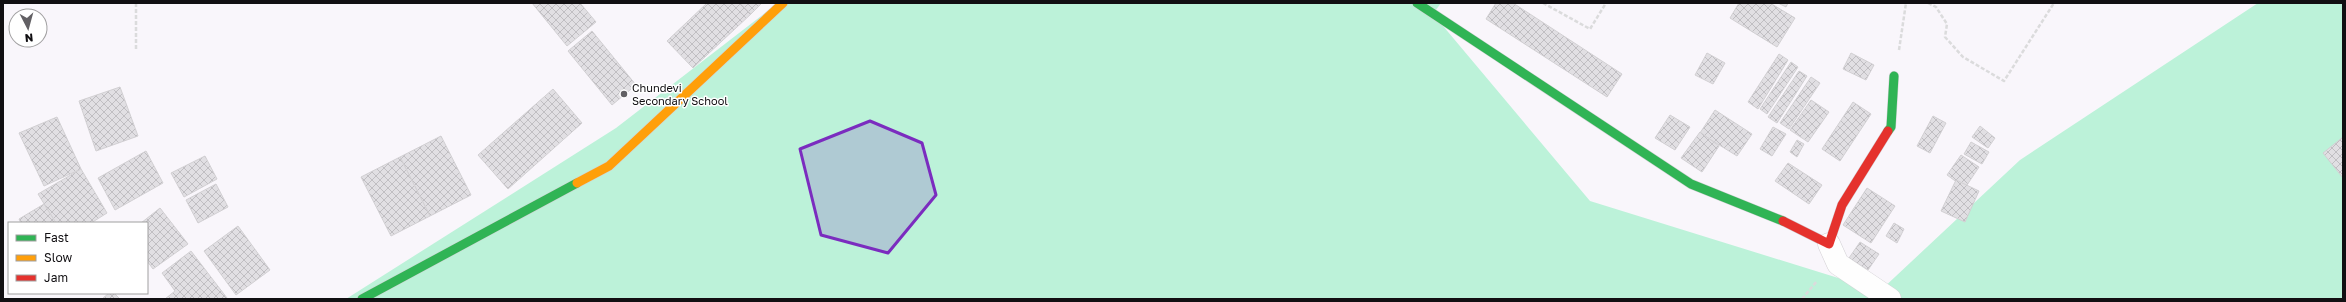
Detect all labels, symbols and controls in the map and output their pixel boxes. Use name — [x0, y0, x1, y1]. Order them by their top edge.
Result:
north arrow — [8, 8, 48, 48]
text: N — [24, 32, 34, 45]
place label: Chundevi Secondary School — [632, 81, 728, 107]
marker: Chundevi Secondary School — [619, 89, 629, 99]
legend — [8, 222, 148, 294]
text: Fast — [44, 230, 69, 245]
text: Slow — [44, 250, 72, 265]
text: Jam — [44, 270, 68, 285]

